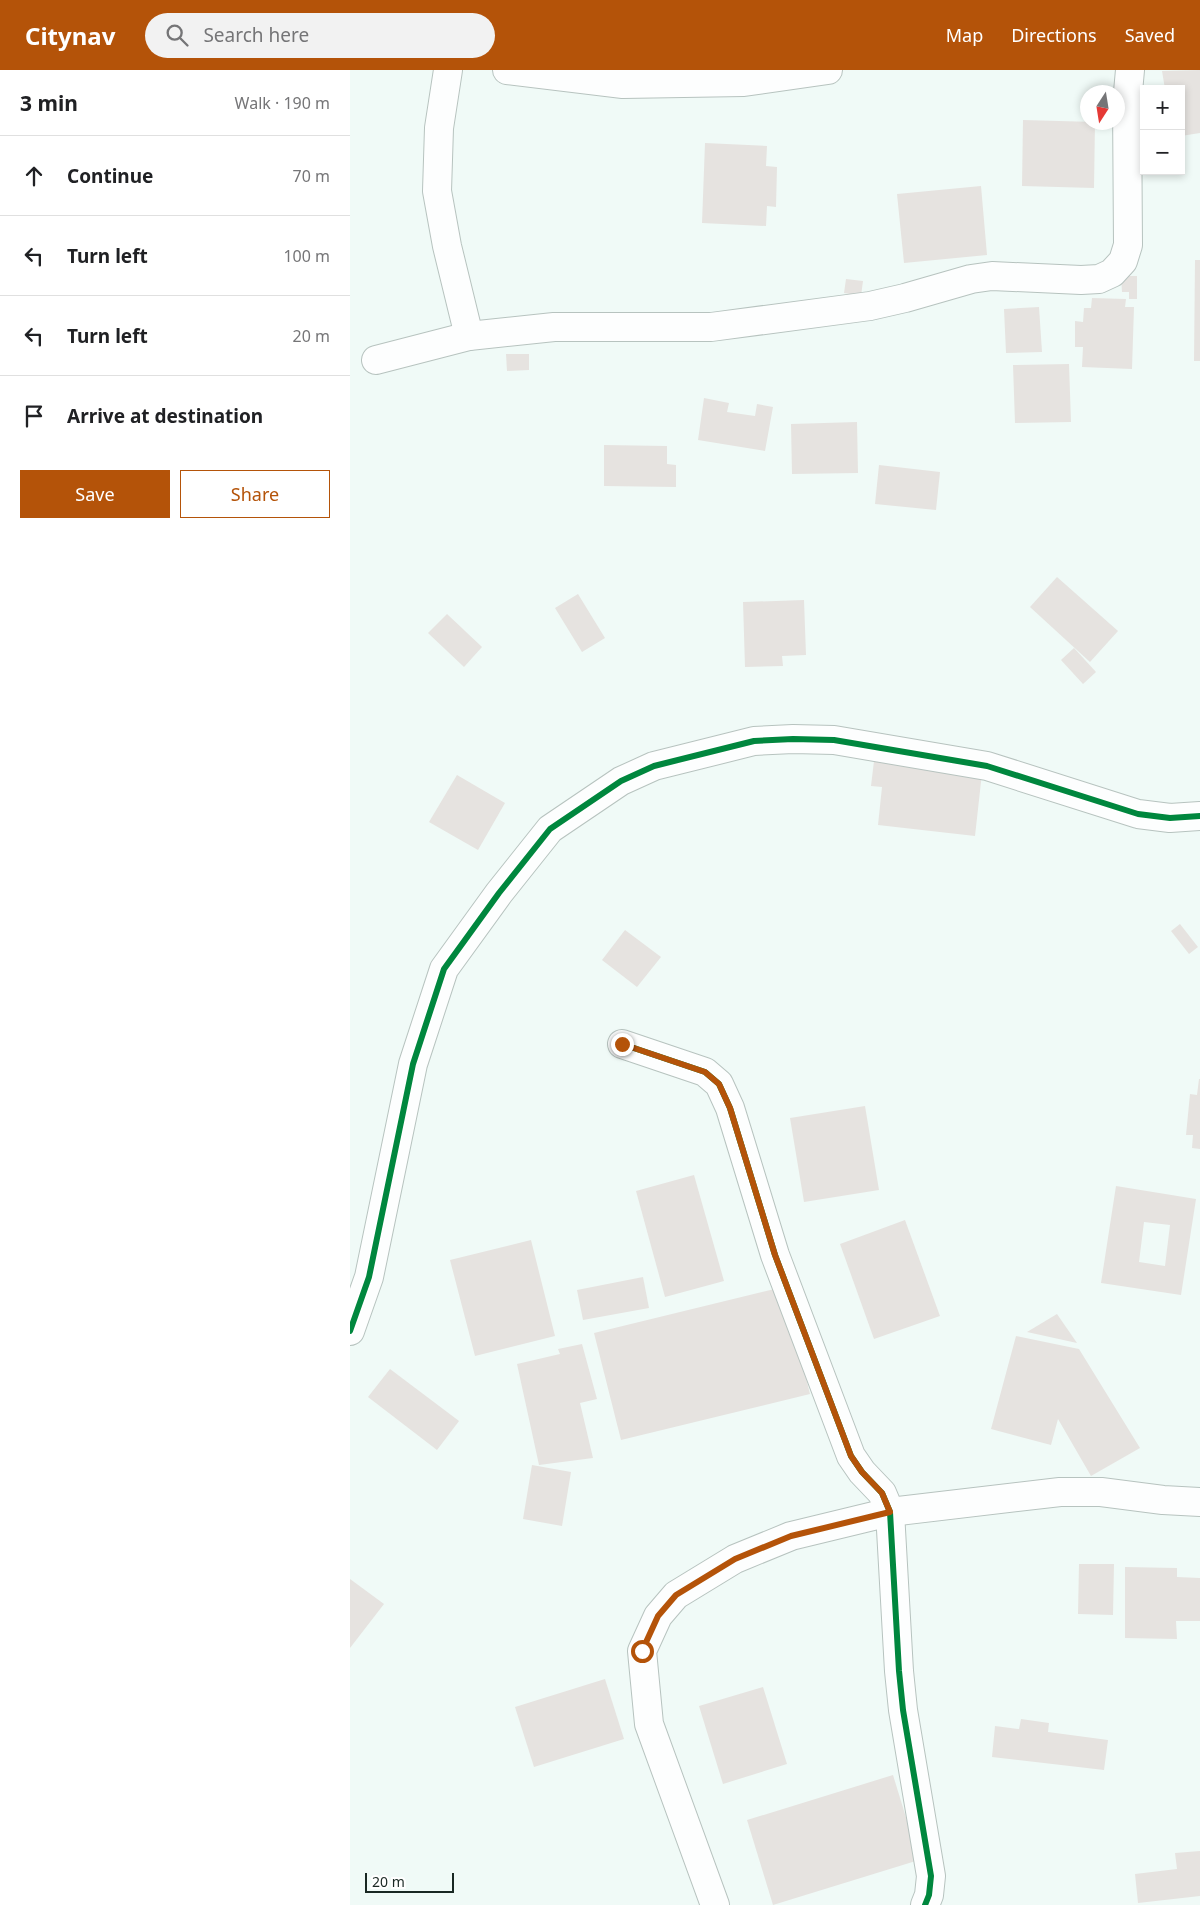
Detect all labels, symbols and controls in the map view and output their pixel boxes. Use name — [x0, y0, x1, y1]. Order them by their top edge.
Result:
search box — [145, 13, 495, 58]
text: Citynav — [25, 19, 115, 52]
icon: search — [163, 21, 191, 49]
text: Search here — [203, 22, 309, 48]
text: Map — [946, 23, 983, 47]
text: Directions — [1011, 23, 1097, 47]
text: Saved — [1125, 23, 1175, 47]
north arrow — [1080, 85, 1125, 130]
map controls — [1140, 85, 1185, 175]
button: + — [1140, 85, 1185, 130]
text: 3 min — [20, 89, 78, 117]
text: Walk · 190 m — [235, 92, 330, 114]
button: − — [1140, 130, 1185, 175]
icon: ahead — [20, 162, 48, 190]
text: Continue — [67, 163, 153, 189]
text: 70 m — [293, 165, 330, 187]
icon: left — [20, 242, 48, 270]
text: Turn left — [67, 243, 148, 269]
text: 100 m — [283, 245, 330, 267]
icon: left — [20, 322, 48, 350]
text: Turn left — [67, 323, 148, 349]
text: 20 m — [293, 325, 330, 347]
icon: arrive — [20, 402, 48, 430]
text: Arrive at destination — [67, 403, 263, 429]
button: Save — [20, 470, 170, 518]
button: Share — [180, 470, 330, 518]
route end — [611, 1033, 634, 1056]
route start — [631, 1640, 654, 1663]
scale bar — [365, 1870, 454, 1893]
text: 20 m — [372, 1872, 405, 1891]

